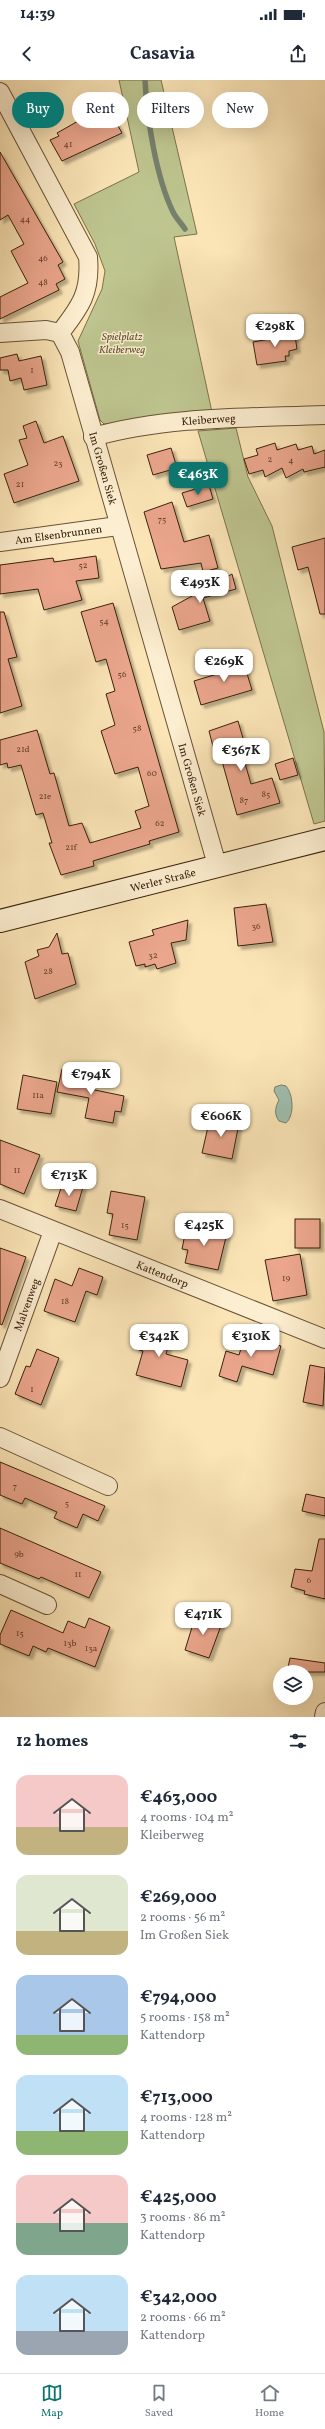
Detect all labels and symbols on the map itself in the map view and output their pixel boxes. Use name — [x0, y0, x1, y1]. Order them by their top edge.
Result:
house number: 41 — [64, 138, 72, 151]
house number: 44 — [20, 213, 30, 226]
house number: 46 — [38, 252, 48, 265]
house number: 48 — [38, 276, 48, 289]
pin: €298K — [247, 314, 303, 348]
park label: Spielplatz Kleiberweg — [99, 330, 145, 358]
house number: 1 — [30, 364, 34, 377]
street label: Kleiberweg — [181, 412, 236, 430]
street label: Im Großen Siek — [84, 430, 119, 507]
house number: 2 — [268, 453, 273, 466]
house number: 4 — [288, 454, 294, 467]
house number: 23 — [53, 457, 63, 470]
pin: €463K — [170, 462, 226, 496]
house number: 21 — [16, 478, 24, 491]
house number: 75 — [158, 513, 166, 526]
street label: Am Elsenbrunnen — [14, 522, 104, 549]
house number: 52 — [78, 559, 88, 572]
pin: €493K — [172, 570, 228, 604]
house number: 54 — [99, 615, 109, 628]
pin: €269K — [196, 649, 252, 683]
house number: 56 — [118, 668, 127, 681]
house number: 58 — [133, 722, 142, 735]
pin: €367K — [213, 738, 269, 772]
street label: Im Großen Siek — [173, 742, 209, 818]
house number: 21d — [16, 743, 30, 756]
house number: 60 — [147, 767, 158, 780]
house number: 85 — [262, 788, 270, 801]
house number: 21e — [39, 790, 51, 803]
house number: 87 — [240, 794, 248, 807]
house number: 62 — [155, 817, 165, 830]
house number: 21f — [65, 841, 78, 854]
street label: Werler Straße — [129, 866, 198, 897]
house number: 36 — [251, 920, 261, 933]
house number: 32 — [148, 949, 158, 962]
house number: 28 — [43, 965, 53, 978]
pin: €794K — [63, 1062, 119, 1096]
house number: 11a — [32, 1089, 44, 1102]
pin: €606K — [193, 1104, 249, 1138]
pin: €713K — [41, 1163, 97, 1197]
house number: 11 — [14, 1164, 20, 1177]
pin: €425K — [176, 1213, 232, 1247]
house number: 15 — [121, 1219, 129, 1232]
street label: Kattendorp — [134, 1258, 190, 1293]
house number: 19 — [282, 1272, 290, 1285]
street label: Malvenweg — [11, 1276, 44, 1334]
house number: 18 — [61, 1295, 69, 1308]
pin: €342K — [131, 1324, 187, 1358]
pin: €310K — [223, 1324, 279, 1358]
house number: 1 — [30, 1383, 34, 1396]
house number: 7 — [13, 1480, 17, 1493]
house number: 5 — [65, 1497, 69, 1510]
house number: 9b — [14, 1548, 24, 1561]
house number: 11 — [75, 1568, 81, 1581]
house number: 6 — [307, 1574, 312, 1587]
pin: €471K — [175, 1602, 231, 1636]
house number: 15 — [16, 1627, 24, 1640]
house number: 13b — [63, 1637, 77, 1650]
house number: 13a — [85, 1642, 98, 1655]

